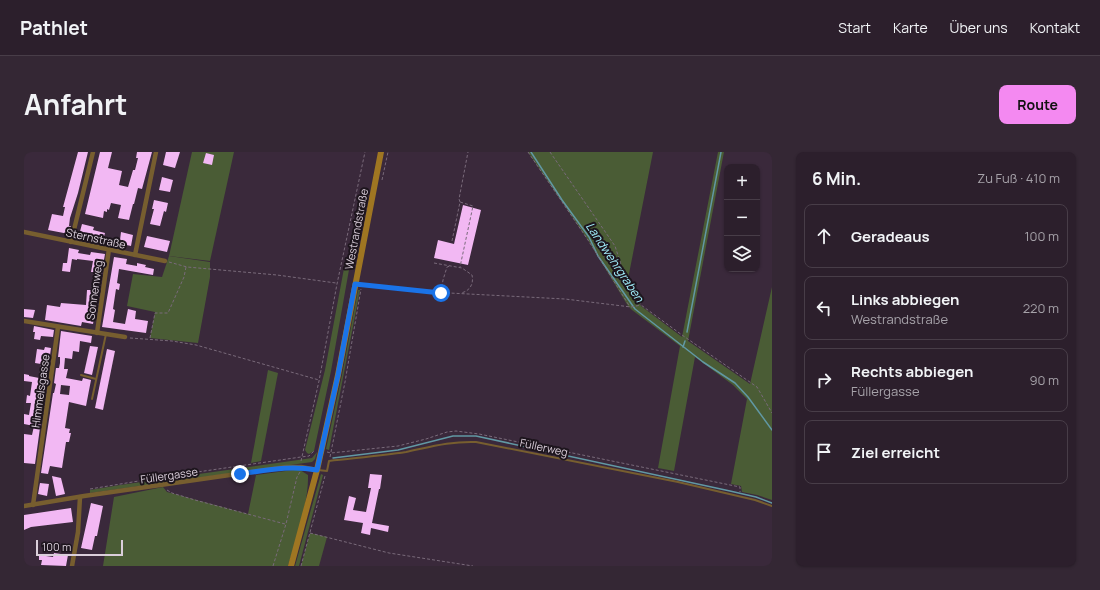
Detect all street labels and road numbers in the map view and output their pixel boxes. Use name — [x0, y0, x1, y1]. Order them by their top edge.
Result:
street label: Westrandstraße — [341, 187, 371, 271]
street label: Sternstraße — [65, 224, 128, 252]
street label: Sonnenweg — [82, 259, 106, 321]
street label: Himmelsgasse — [27, 353, 53, 429]
street label: Füllerweg — [519, 435, 569, 459]
street label: Füllergasse — [139, 463, 199, 486]

